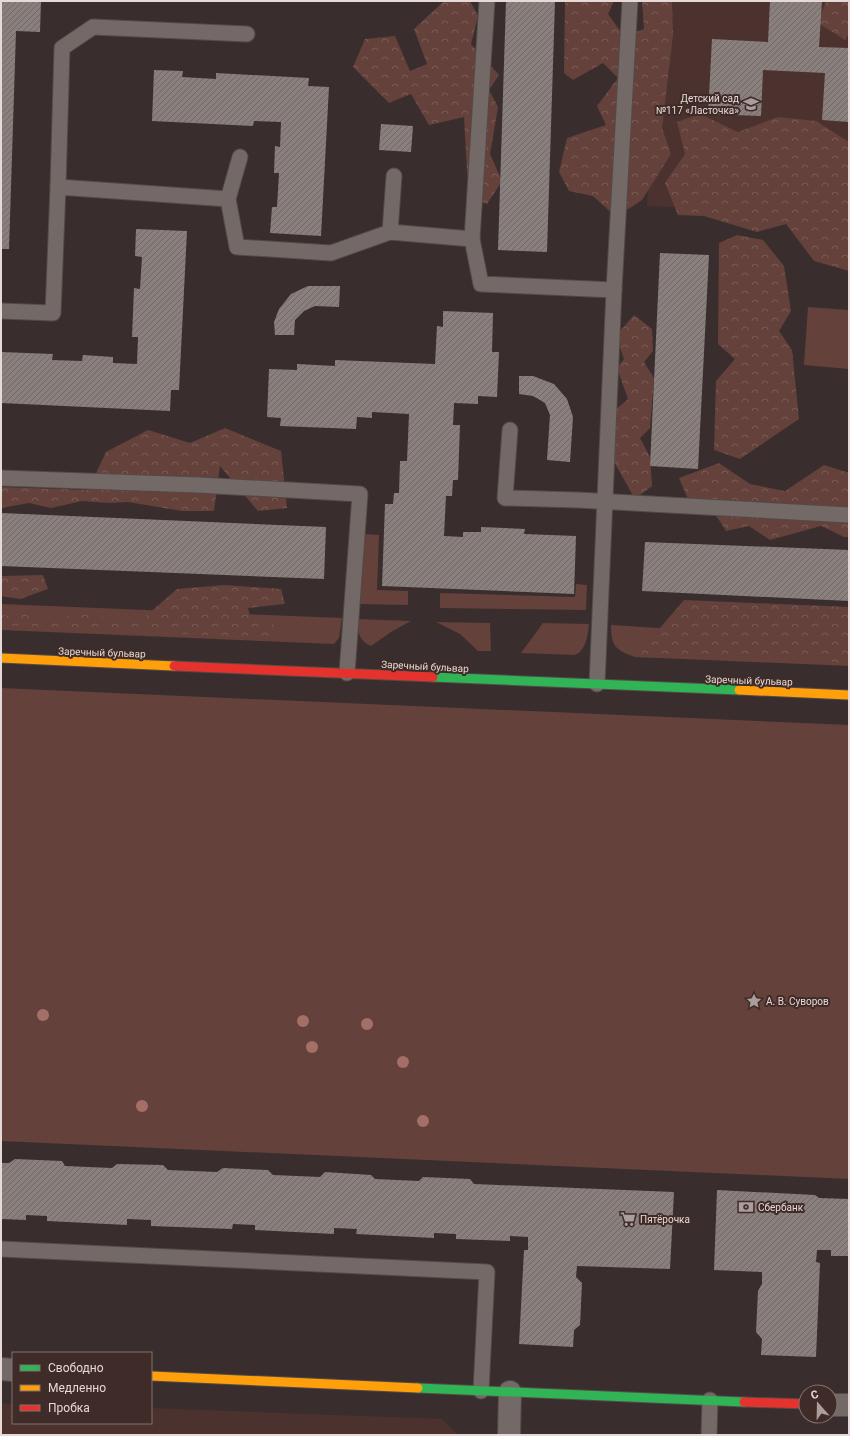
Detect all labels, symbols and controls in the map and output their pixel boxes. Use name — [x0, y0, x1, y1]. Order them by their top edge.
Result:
place label: Детский сад №117 «Ласточка» — [656, 93, 739, 116]
school or university icon: Детский сад №117 «Ласточка» — [742, 95, 760, 113]
street label: Заречный бульвар — [58, 645, 146, 660]
street label: Заречный бульвар — [381, 659, 469, 674]
street label: Заречный бульвар — [705, 673, 793, 688]
place icon: А. В. Суворов — [745, 992, 763, 1010]
place label: А. В. Суворов — [766, 996, 829, 1007]
bank icon: Сбербанк — [737, 1198, 755, 1216]
place label: Сбербанк — [758, 1202, 804, 1213]
supermarket icon: Пятёрочка — [619, 1210, 637, 1228]
place label: Пятёрочка — [640, 1214, 690, 1225]
legend — [12, 1352, 152, 1424]
text: Свободно — [48, 1361, 104, 1375]
text: Медленно — [48, 1381, 106, 1395]
north arrow — [798, 1384, 838, 1424]
text: С — [809, 1388, 820, 1402]
text: Пробка — [48, 1401, 90, 1415]

